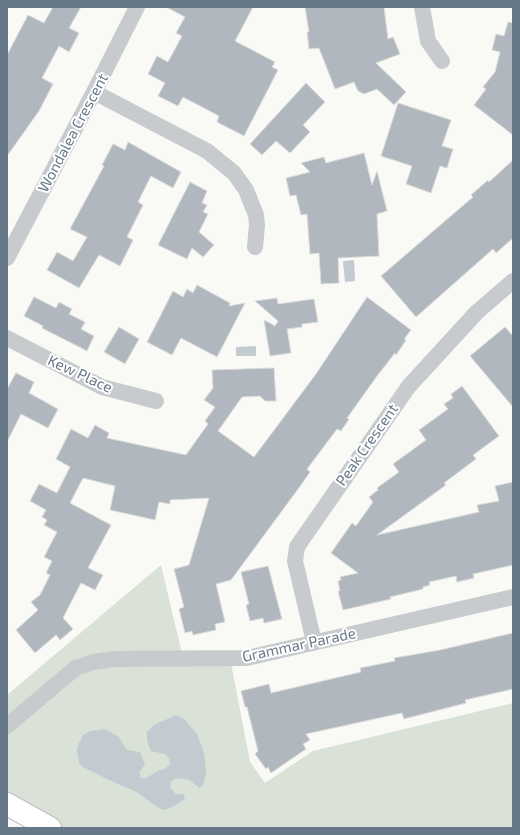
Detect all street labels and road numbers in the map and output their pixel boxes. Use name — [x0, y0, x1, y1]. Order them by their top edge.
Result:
street label: Wondalea Crescent — [34, 71, 112, 195]
street label: Kew Place — [45, 351, 115, 397]
street label: Peak Crescent — [332, 401, 402, 489]
street label: Grammar Parade — [241, 624, 357, 666]

